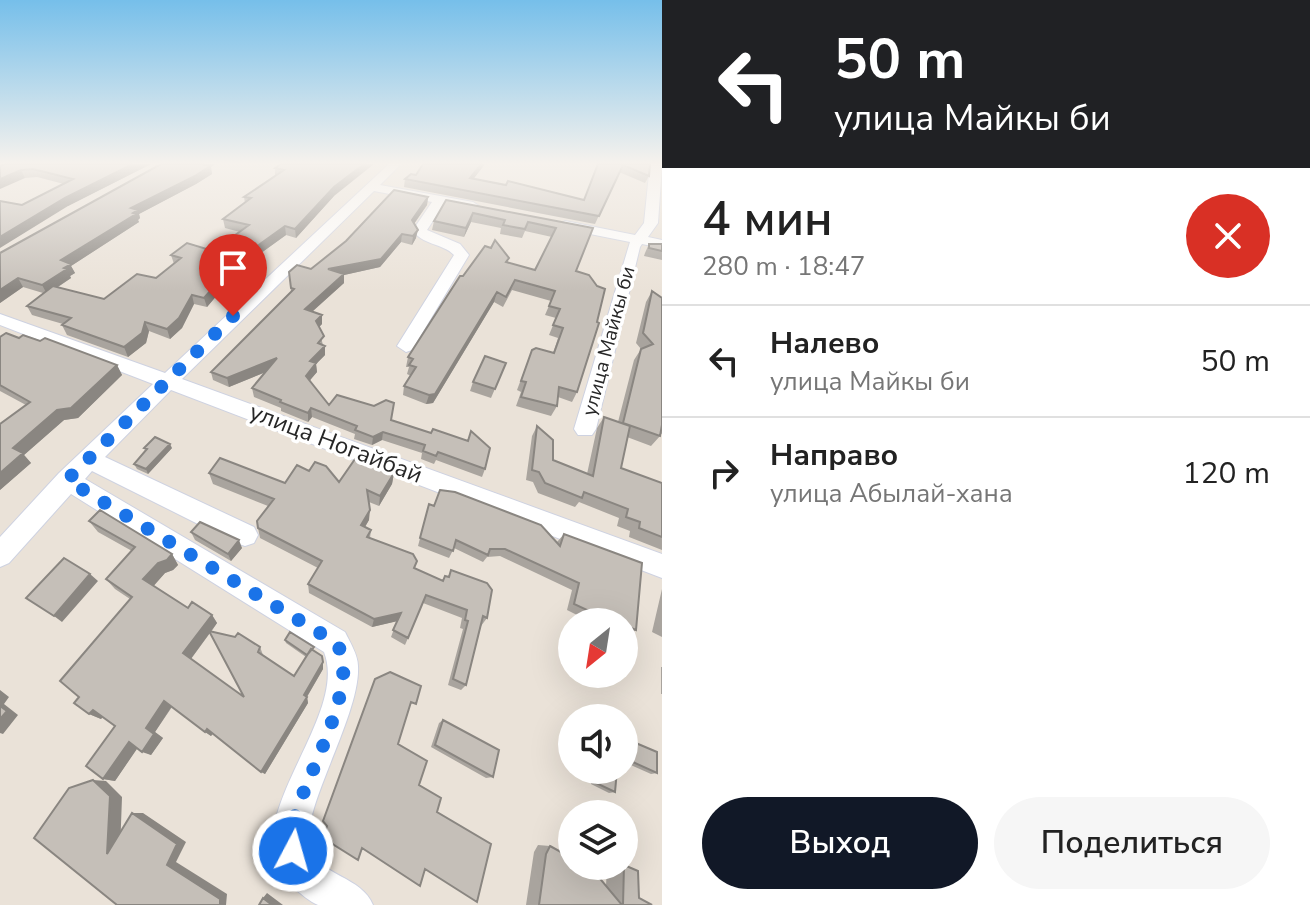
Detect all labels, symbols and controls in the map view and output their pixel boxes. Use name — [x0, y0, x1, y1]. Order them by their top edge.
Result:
text: 50 m — [834, 21, 965, 98]
icon: left — [702, 32, 806, 136]
text: улица Майкы би — [834, 94, 1111, 143]
text: 4 мин — [702, 186, 833, 252]
button: close — [1186, 194, 1270, 278]
pin — [199, 234, 267, 316]
icon: arrive — [211, 246, 255, 290]
text: 280 m · 18:47 — [702, 249, 865, 284]
street label: улица Майкы би — [576, 263, 641, 419]
text: Налево — [770, 323, 879, 364]
icon: left — [702, 339, 746, 383]
text: 50 m — [1201, 341, 1270, 382]
text: улица Майкы би — [770, 364, 970, 399]
street label: улица Ногайбай — [245, 395, 427, 491]
text: Направо — [770, 435, 898, 476]
icon: right — [702, 451, 746, 495]
text: 120 m — [1183, 453, 1270, 494]
text: улица Абылай-хана — [770, 476, 1013, 511]
north arrow — [558, 608, 638, 688]
map controls — [558, 608, 638, 880]
button: sound — [558, 704, 638, 784]
button: Выход — [702, 797, 978, 889]
button: Поделиться — [994, 797, 1270, 889]
button: layers — [558, 800, 638, 880]
position arrow — [251, 809, 335, 893]

